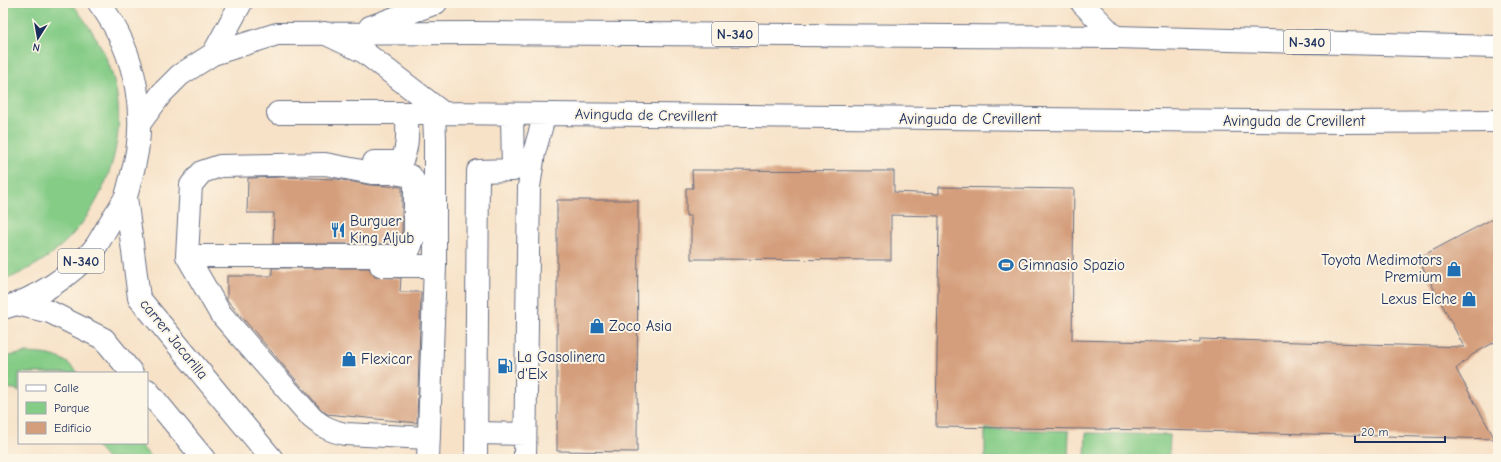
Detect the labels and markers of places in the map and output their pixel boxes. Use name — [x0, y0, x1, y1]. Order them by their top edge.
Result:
place label: Burguer King Aljub — [350, 212, 414, 247]
restaurant icon: Burguer King Aljub — [329, 221, 347, 239]
place label: Toyota Medimotors Premium — [1321, 251, 1442, 286]
sports icon: Gimnasio Spazio — [997, 256, 1015, 274]
place label: Gimnasio Spazio — [1018, 256, 1125, 274]
shop icon: Toyota Medimotors Premium — [1445, 260, 1463, 278]
place label: Lexus Elche — [1381, 290, 1457, 308]
shop icon: Lexus Elche — [1460, 290, 1478, 308]
shop icon: Zoco Asia — [588, 317, 606, 335]
place label: Zoco Asia — [609, 317, 672, 335]
place label: La Gasolinera d'Elx — [517, 348, 606, 383]
shop icon: Flexicar — [340, 350, 358, 368]
place label: Flexicar — [361, 350, 412, 368]
fuel station icon: La Gasolinera d'Elx — [496, 357, 514, 375]

